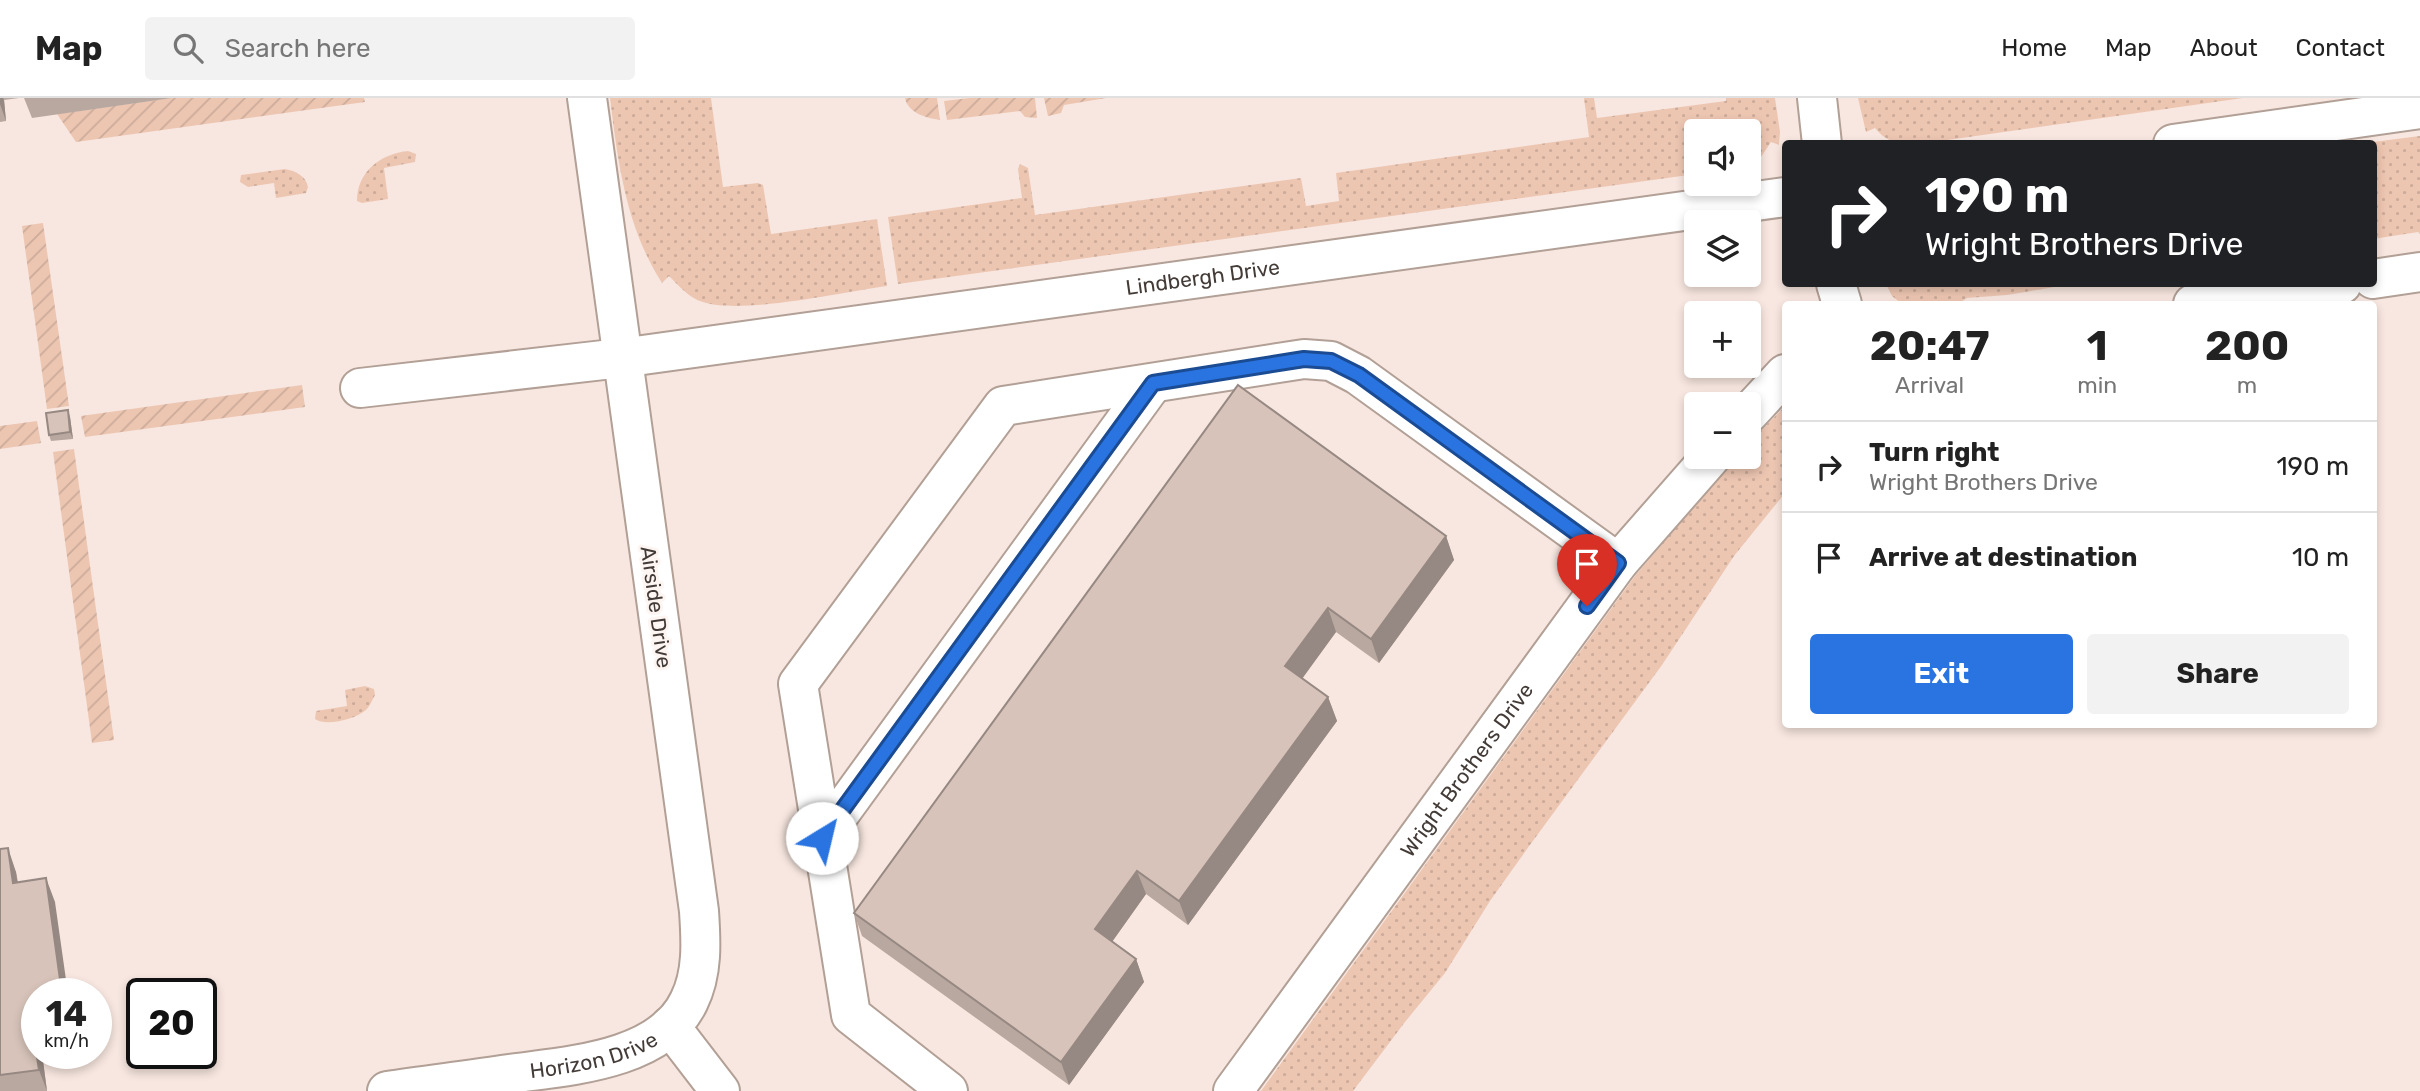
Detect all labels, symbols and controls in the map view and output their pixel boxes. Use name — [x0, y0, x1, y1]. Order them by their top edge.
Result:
search box — [145, 17, 635, 80]
text: Map — [35, 29, 103, 68]
icon: search — [169, 29, 207, 67]
text: Search here — [225, 33, 370, 64]
text: Home — [2001, 34, 2067, 62]
text: Map — [2105, 34, 2152, 62]
text: About — [2190, 34, 2258, 62]
text: Contact — [2296, 34, 2385, 62]
map controls — [1684, 119, 1761, 469]
button: sound — [1684, 119, 1761, 196]
text: 190 m — [1925, 166, 2069, 224]
icon: right — [1810, 168, 1901, 259]
button: layers — [1684, 210, 1761, 287]
text: Wright Brothers Drive — [1925, 225, 2244, 263]
street label: Lindbergh Drive — [1124, 254, 1281, 300]
button: + — [1684, 301, 1761, 378]
text: 20:47 — [1870, 321, 1990, 371]
text: 1 — [2087, 321, 2108, 371]
text: 200 — [2205, 321, 2289, 371]
text: Arrival — [1895, 371, 1964, 399]
text: min — [2077, 371, 2117, 399]
text: m — [2237, 371, 2257, 399]
button: − — [1684, 392, 1761, 469]
text: Turn right — [1869, 437, 1999, 468]
icon: right — [1810, 448, 1848, 486]
text: 190 m — [2276, 451, 2349, 482]
text: Wright Brothers Drive — [1869, 468, 2098, 496]
pin — [1557, 534, 1617, 606]
icon: arrive — [1810, 539, 1848, 577]
text: Arrive at destination — [1869, 542, 2137, 573]
text: 10 m — [2292, 542, 2349, 573]
street label: Airside Drive — [636, 544, 677, 670]
icon: arrive — [1568, 545, 1606, 583]
button: Exit — [1810, 634, 2073, 714]
button: Share — [2087, 634, 2349, 714]
street label: Wright Brothers Drive — [1395, 678, 1538, 862]
position arrow — [785, 801, 859, 875]
speed limit sign: 20 — [126, 978, 217, 1069]
text: 14 — [46, 993, 87, 1035]
street label: Horizon Drive — [528, 1026, 662, 1083]
text: km/h — [44, 1030, 89, 1052]

